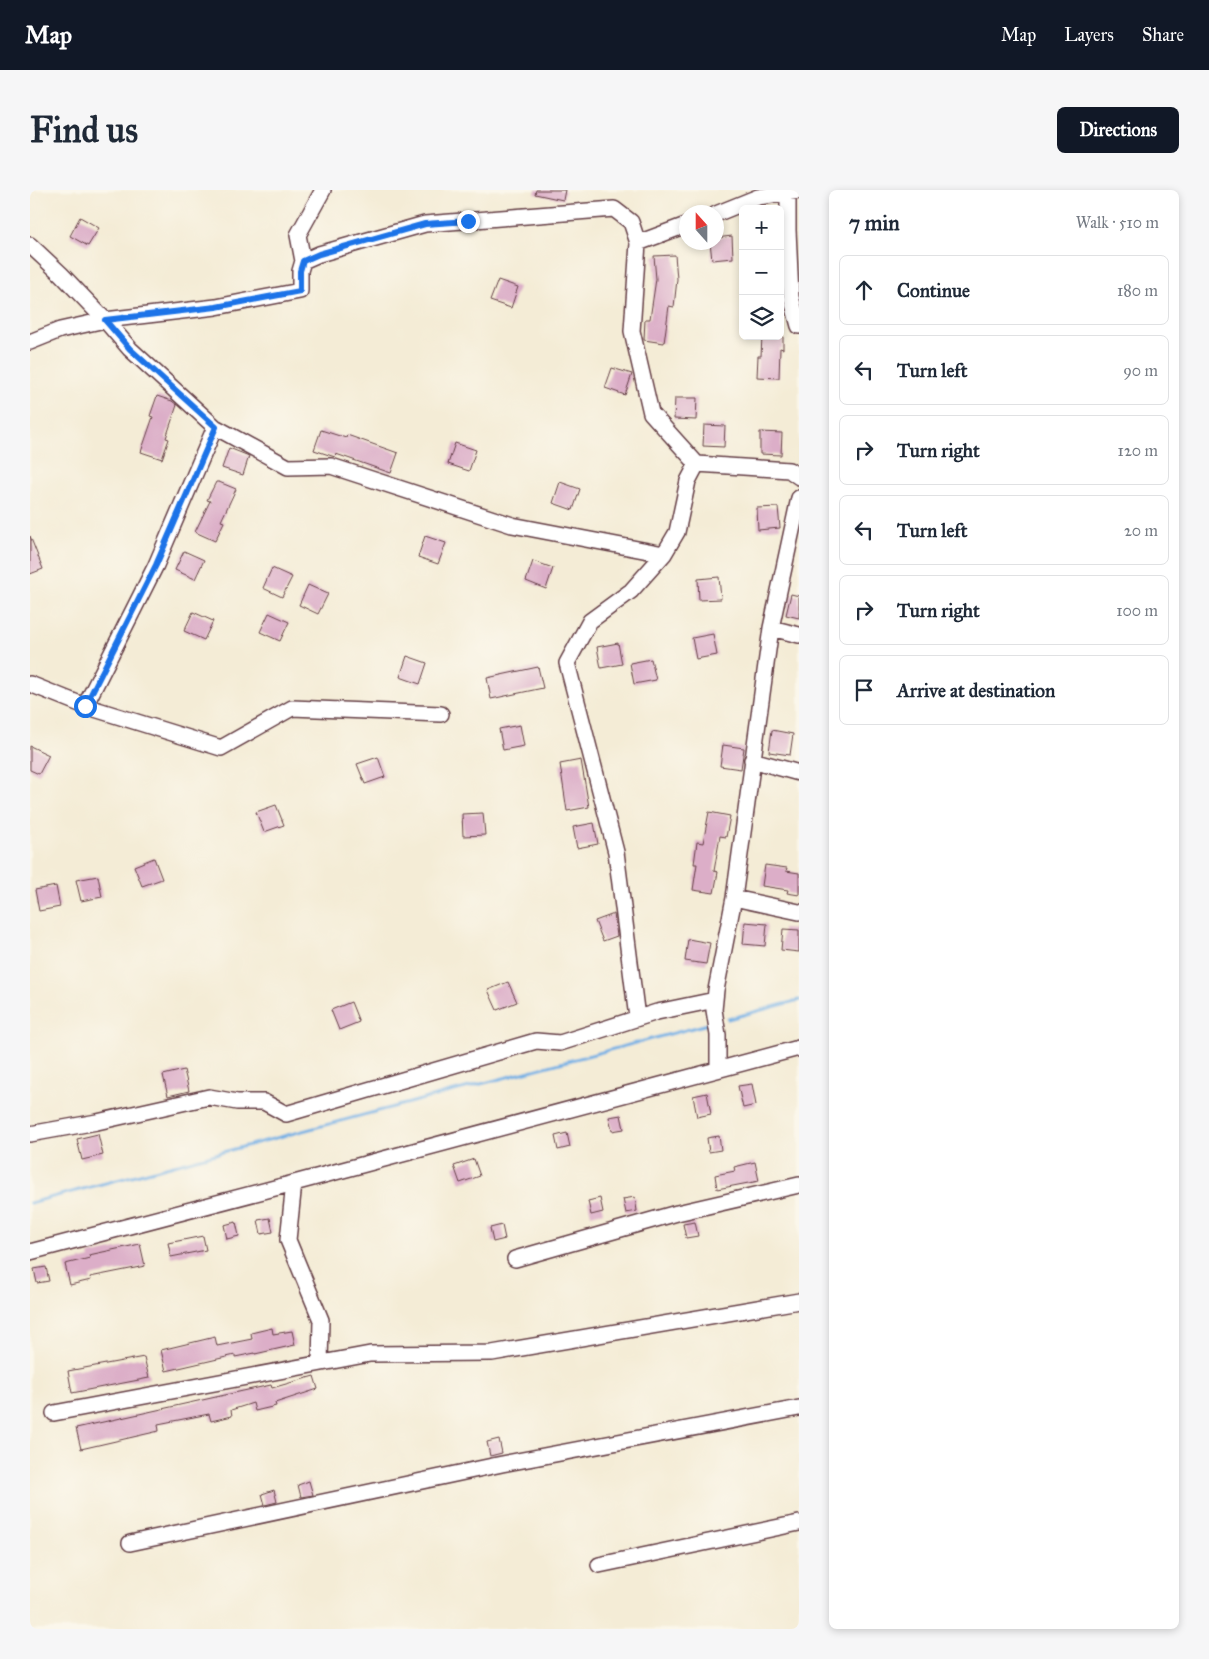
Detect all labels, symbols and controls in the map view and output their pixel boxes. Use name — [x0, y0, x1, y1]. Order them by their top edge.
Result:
text: Map — [25, 20, 72, 50]
text: Map — [1001, 24, 1036, 46]
text: Layers — [1064, 24, 1114, 46]
text: Share — [1142, 24, 1184, 46]
button: Directions — [1057, 107, 1179, 153]
text: Find us — [30, 109, 138, 152]
north arrow — [679, 205, 724, 250]
map controls — [739, 205, 784, 340]
button: + — [739, 205, 784, 250]
route end — [457, 210, 480, 233]
text: 7 min — [849, 210, 900, 236]
text: Walk · 510 m — [1076, 213, 1159, 232]
button: − — [739, 250, 784, 295]
icon: ahead — [850, 276, 878, 304]
text: Continue — [897, 279, 970, 302]
text: 180 m — [1117, 281, 1158, 300]
button: layers — [739, 295, 784, 340]
icon: left — [850, 356, 878, 384]
text: Turn left — [897, 359, 967, 382]
text: 90 m — [1123, 361, 1158, 380]
icon: right — [850, 436, 878, 464]
text: Turn right — [897, 439, 980, 462]
text: 120 m — [1118, 441, 1158, 460]
icon: left — [850, 516, 878, 544]
text: Turn left — [897, 519, 967, 542]
text: 20 m — [1124, 521, 1158, 540]
icon: right — [850, 596, 878, 624]
text: Turn right — [897, 599, 980, 622]
text: 100 m — [1116, 601, 1158, 620]
icon: arrive — [850, 676, 878, 704]
text: Arrive at destination — [897, 679, 1055, 702]
route start — [74, 695, 97, 718]

